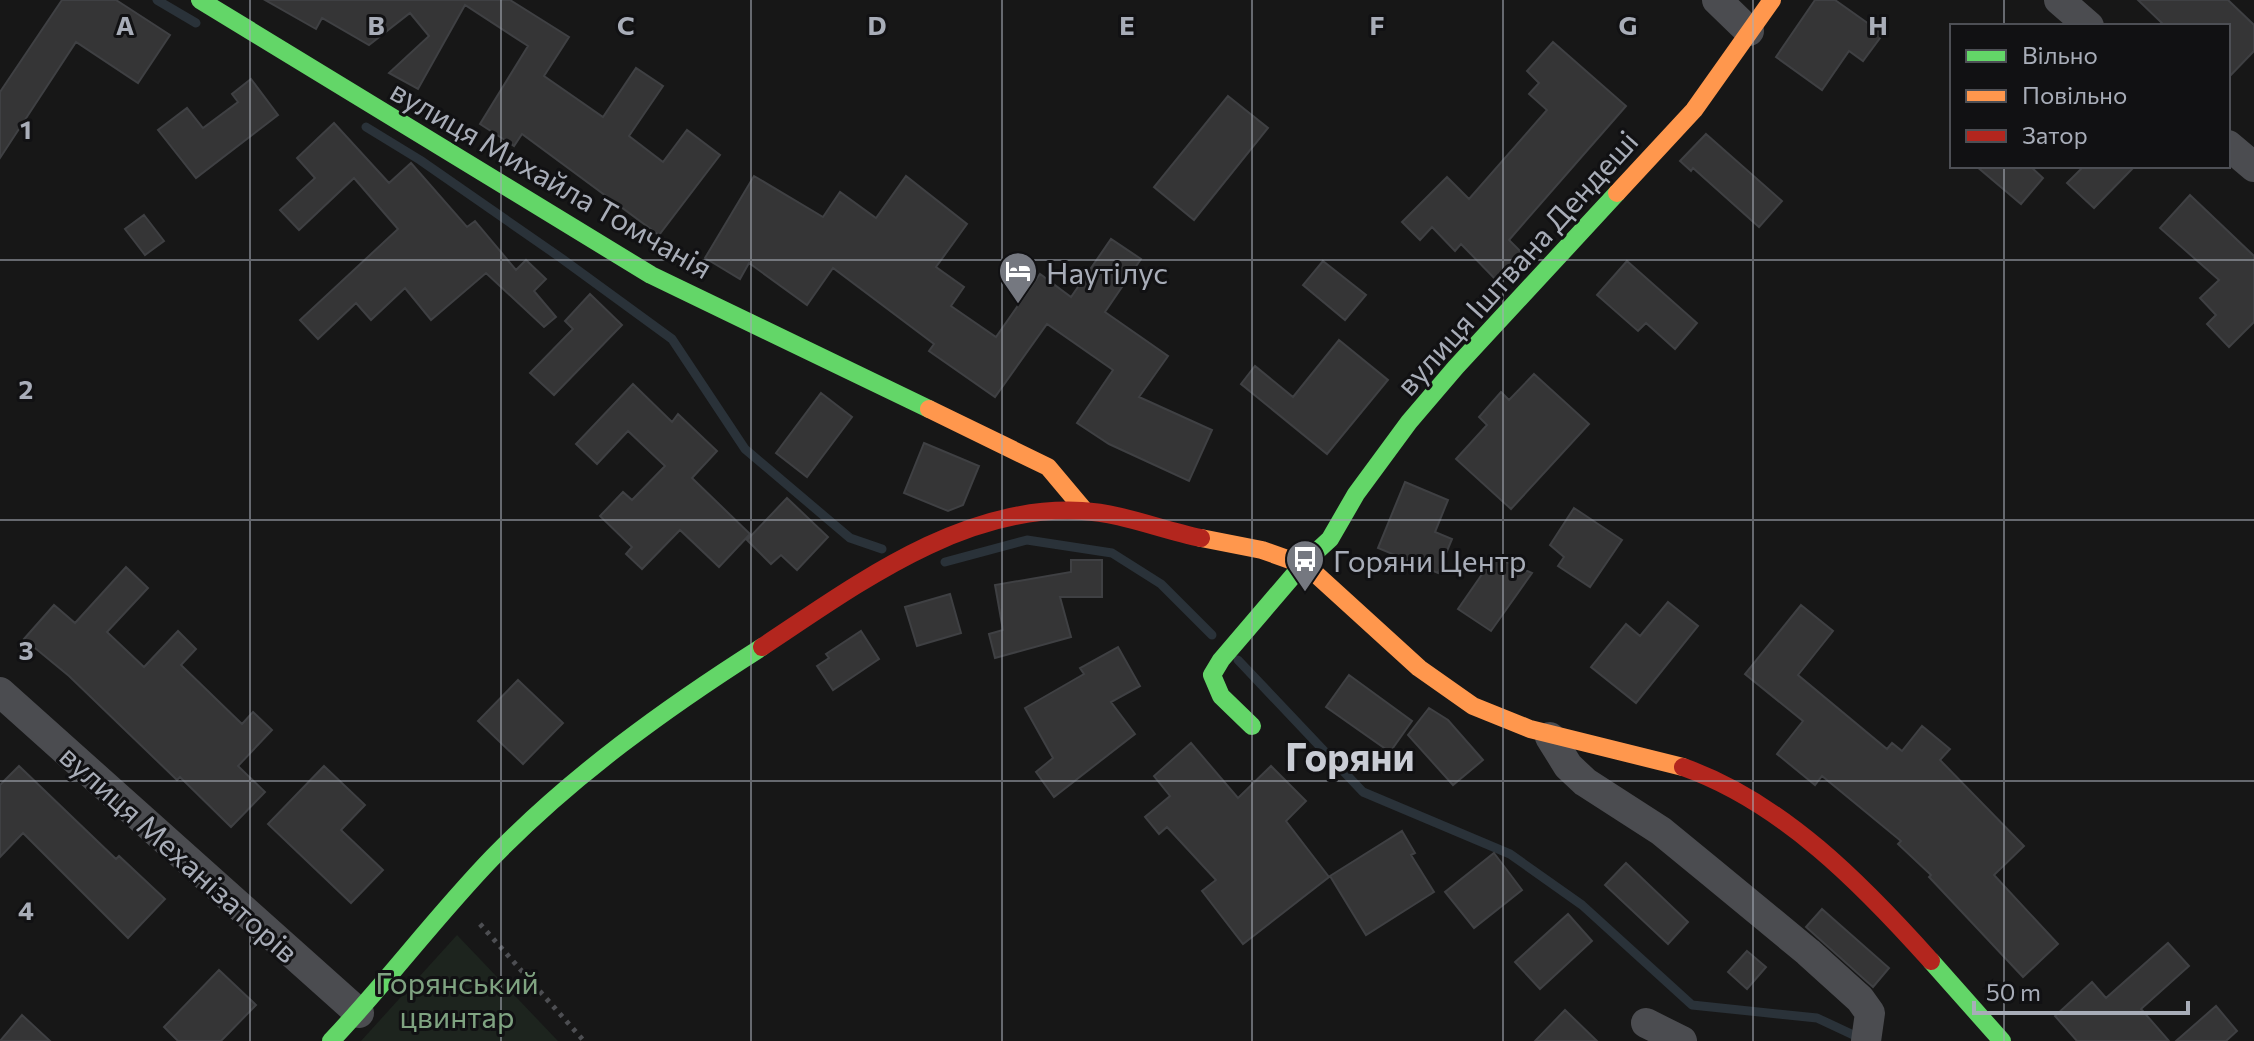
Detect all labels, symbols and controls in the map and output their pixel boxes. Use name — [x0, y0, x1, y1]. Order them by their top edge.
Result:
text: A — [116, 9, 135, 40]
text: B — [367, 9, 385, 40]
text: C — [617, 9, 635, 40]
text: D — [867, 9, 887, 40]
text: E — [1119, 9, 1135, 40]
text: F — [1369, 9, 1385, 40]
text: G — [1619, 9, 1637, 40]
text: H — [1868, 9, 1888, 40]
legend — [1950, 24, 2230, 168]
text: Вільно — [2022, 40, 2098, 69]
street label: вулиця Михайла Томчанія — [385, 71, 719, 285]
text: Повільно — [2022, 80, 2127, 109]
text: 1 — [20, 113, 32, 144]
text: Затор — [2022, 120, 2088, 149]
street label: вулиця Іштвана Дендеші — [1387, 122, 1645, 402]
hotel icon: Наутілус — [997, 250, 1039, 305]
place label: Наутілус — [1046, 253, 1168, 290]
text: 2 — [19, 373, 33, 404]
bus stop icon: Горяни Центр — [1284, 538, 1326, 593]
place label: Горяни Центр — [1333, 541, 1526, 578]
text: 3 — [18, 634, 34, 665]
district label: Горяни — [1285, 732, 1415, 779]
street label: вулиця Механізаторів — [53, 736, 307, 970]
text: 4 — [18, 894, 34, 925]
park label: Горянський цвинтар — [375, 963, 539, 1034]
scale bar — [1974, 965, 2188, 1015]
text: 50 m — [1986, 977, 2041, 1006]

